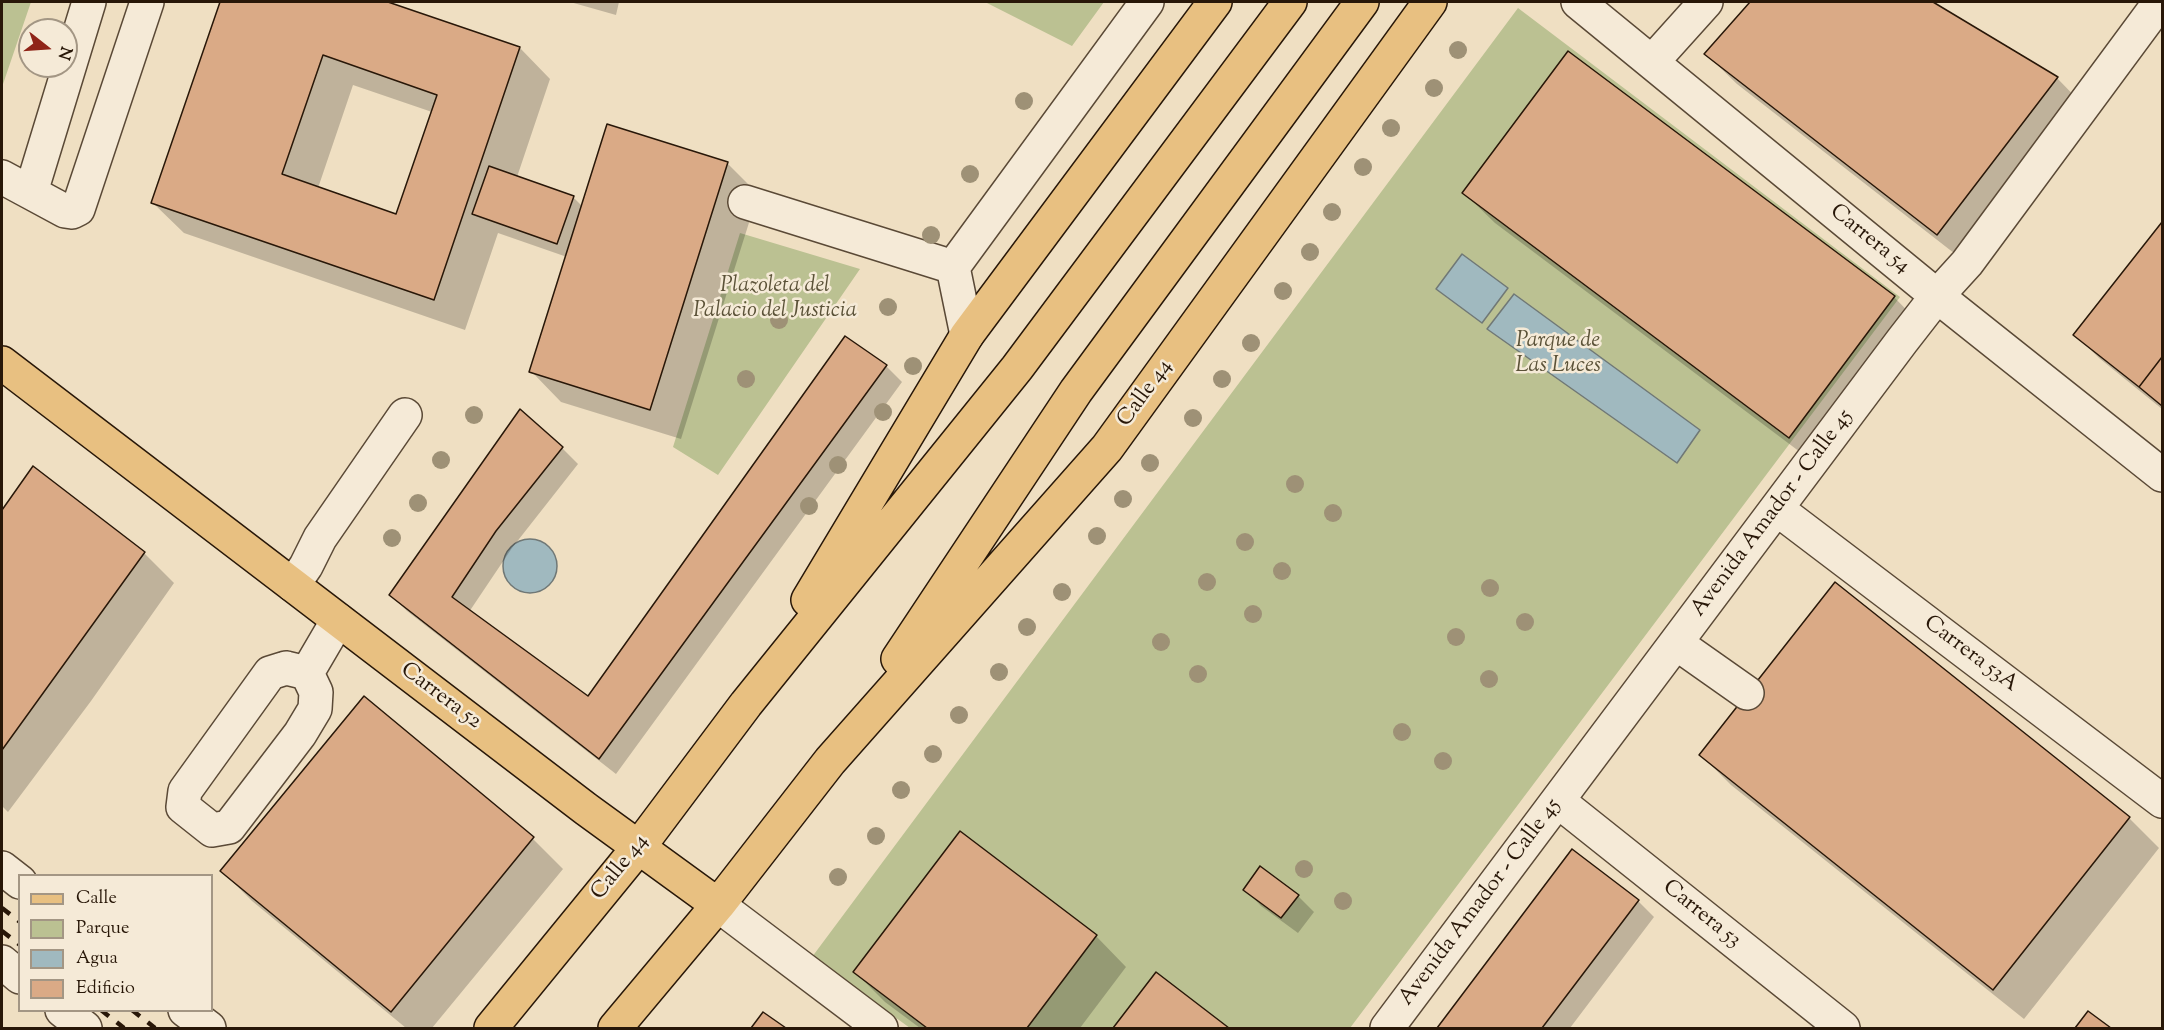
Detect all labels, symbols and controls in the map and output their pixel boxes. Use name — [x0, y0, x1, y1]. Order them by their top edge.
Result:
north arrow — [18, 18, 78, 78]
text: N — [51, 43, 77, 62]
street label: Carrera 54 — [1824, 200, 1914, 280]
park label: Plazoleta del Palacio del Justicia — [693, 274, 857, 326]
park label: Parque de Las Luces — [1515, 329, 1601, 380]
street label: Calle 44 — [1113, 355, 1179, 433]
street label: Avenida Amador - Calle 45 — [1686, 405, 1860, 623]
street label: Carrera 53A — [1918, 611, 2022, 699]
street label: Carrera 52 — [394, 658, 486, 736]
street label: Avenida Amador - Calle 45 — [1394, 794, 1568, 1012]
street label: Calle 44 — [587, 830, 655, 906]
legend — [18, 874, 213, 1012]
street label: Carrera 53 — [1656, 875, 1746, 955]
text: Calle — [76, 886, 117, 912]
text: Parque — [76, 916, 129, 942]
text: Agua — [76, 946, 118, 972]
text: Edificio — [76, 976, 135, 1002]

